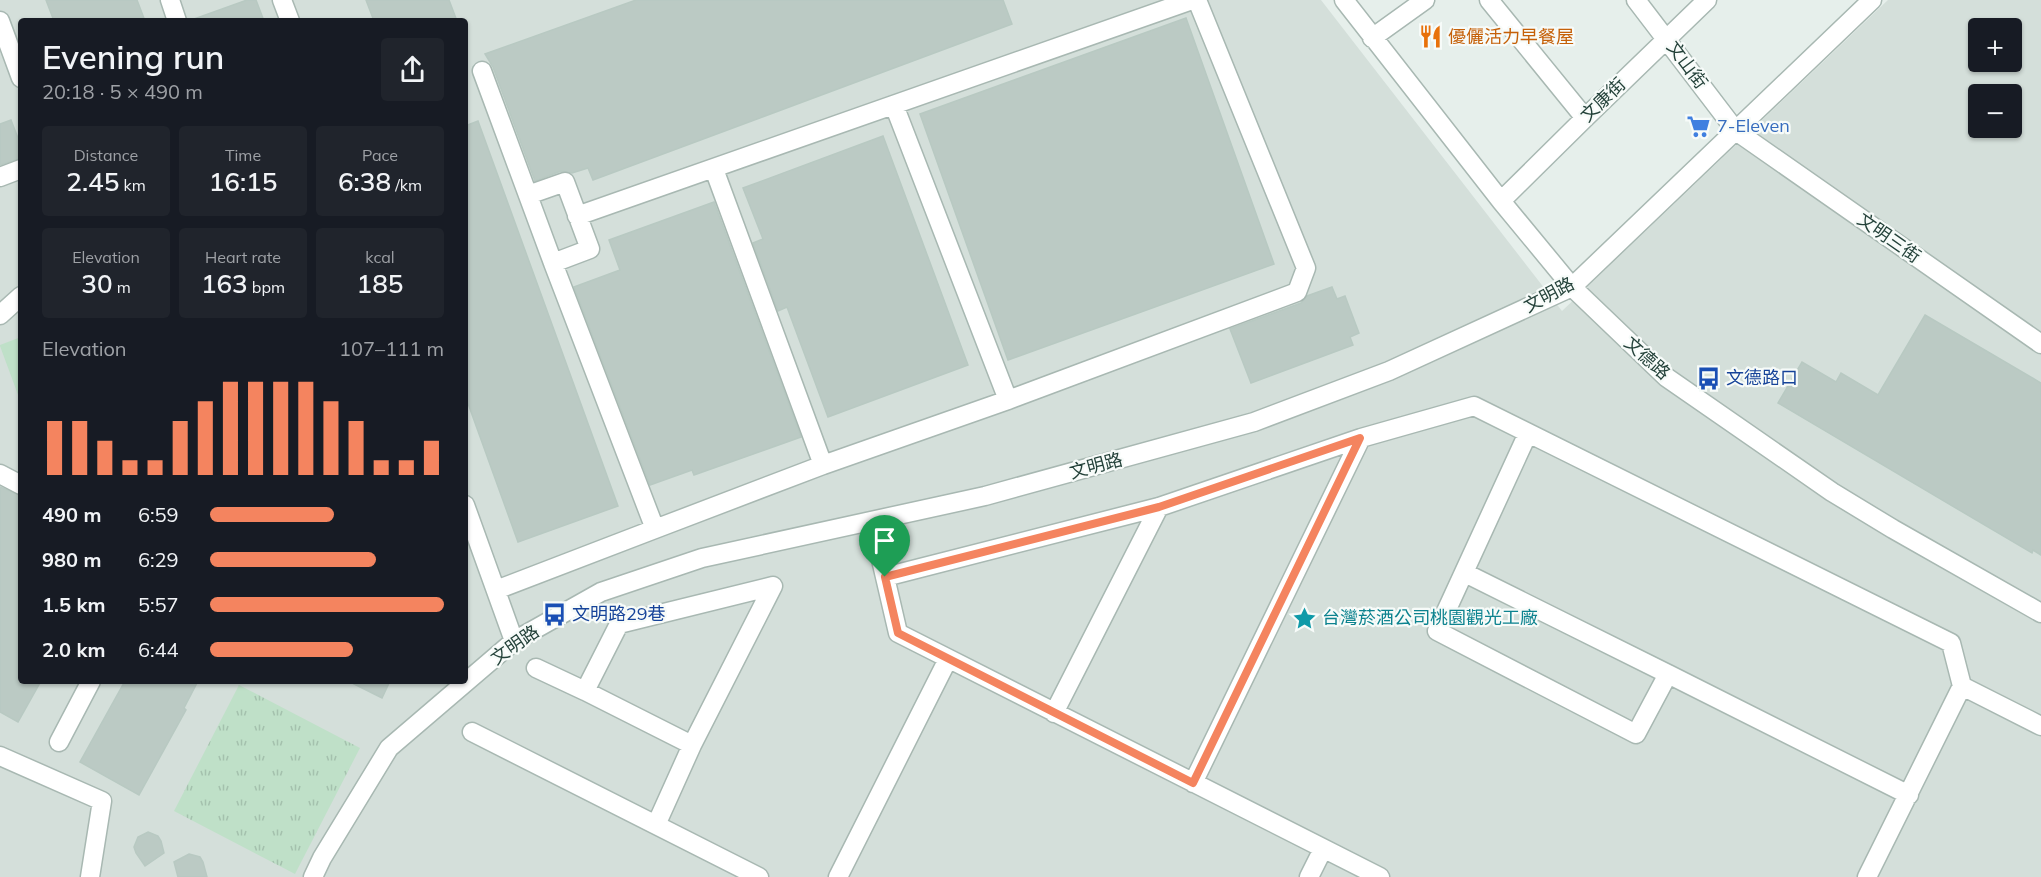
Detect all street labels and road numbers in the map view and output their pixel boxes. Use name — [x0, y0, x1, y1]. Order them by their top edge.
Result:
street label: 文山街 — [1662, 36, 1713, 93]
street label: 文康街 — [1575, 73, 1630, 127]
street label: 文明三街 — [1853, 208, 1925, 268]
street label: 文明路 — [1520, 272, 1578, 317]
street label: 文德路 — [1620, 331, 1675, 384]
street label: 文明路 — [1067, 447, 1125, 484]
street label: 文明路 — [486, 620, 543, 669]

